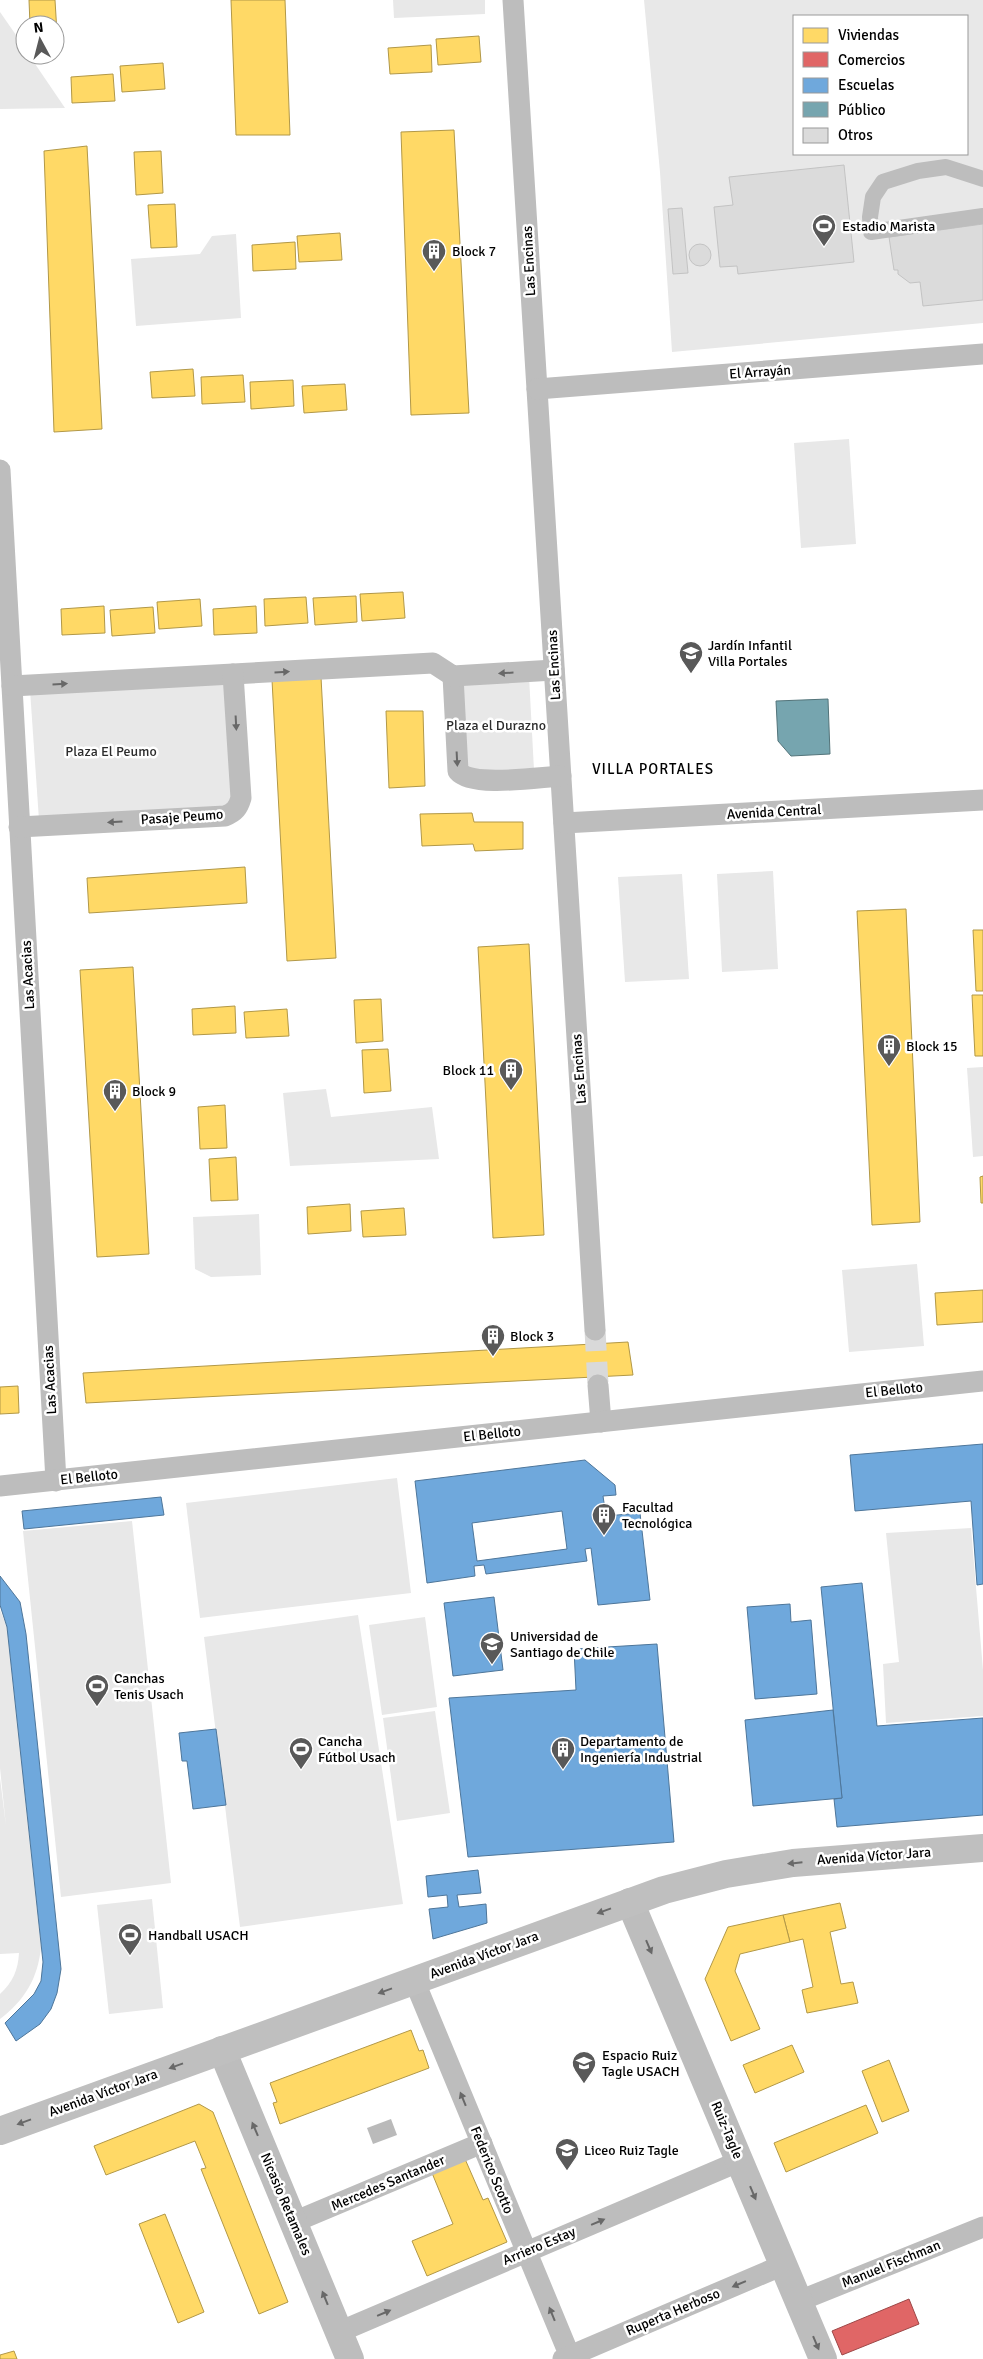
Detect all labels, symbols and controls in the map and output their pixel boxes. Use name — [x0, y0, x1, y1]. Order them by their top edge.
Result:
north arrow — [15, 15, 65, 65]
legend — [793, 15, 968, 155]
text: N — [33, 19, 44, 37]
text: Viviendas — [838, 26, 899, 44]
text: Comercios — [838, 51, 906, 69]
text: Escuelas — [838, 76, 895, 94]
text: Público — [838, 101, 886, 119]
text: Otros — [838, 126, 873, 144]
sports icon: Estadio Marista — [811, 213, 837, 247]
place label: Estadio Marista — [842, 218, 935, 235]
street label: Las Encinas — [519, 225, 539, 297]
building icon: Block 7 — [421, 238, 447, 272]
place label: Block 7 — [452, 243, 496, 260]
street label: El Arrayán — [729, 361, 791, 383]
street label: Las Encinas — [544, 629, 564, 701]
place label: Jardín Infantil Villa Portales — [708, 637, 792, 670]
school or university icon: Jardín Infantil Villa Portales — [678, 640, 704, 674]
one-way arrow — [274, 668, 290, 676]
one-way arrow — [497, 669, 513, 677]
one-way arrow — [53, 679, 69, 687]
one-way arrow — [233, 715, 241, 731]
park label: Plaza el Durazno — [446, 717, 546, 734]
park label: Plaza El Peumo — [65, 743, 157, 760]
one-way arrow — [454, 751, 462, 767]
district label: VILLA PORTALES — [592, 760, 714, 778]
street label: Avenida Central — [726, 801, 822, 823]
street label: Pasaje Peumo — [140, 806, 224, 828]
one-way arrow — [107, 818, 123, 826]
street label: Las Acacias — [18, 940, 38, 1010]
street label: Las Encinas — [568, 1033, 590, 1105]
building icon: Block 15 — [876, 1033, 902, 1067]
place label: Block 15 — [906, 1038, 958, 1055]
building icon: Block 11 — [498, 1057, 524, 1091]
place label: Block 11 — [442, 1062, 494, 1079]
building icon: Block 9 — [102, 1078, 128, 1112]
place label: Block 9 — [132, 1083, 176, 1100]
building icon: Block 3 — [480, 1323, 506, 1357]
place label: Block 3 — [510, 1328, 554, 1345]
street label: Las Acacias — [40, 1345, 60, 1415]
street label: El Belloto — [864, 1379, 924, 1401]
street label: El Belloto — [462, 1423, 522, 1445]
street label: El Belloto — [59, 1466, 119, 1488]
place label: Facultad Tecnológica — [622, 1499, 692, 1532]
building icon: Facultad Tecnológica — [591, 1502, 617, 1536]
place label: Universidad de Santiago de Chile — [510, 1628, 614, 1661]
school or university icon: Universidad de Santiago de Chile — [479, 1631, 505, 1665]
place label: Canchas Tenis Usach — [114, 1670, 184, 1703]
sports icon: Canchas Tenis Usach — [84, 1673, 110, 1707]
place label: Cancha Fútbol Usach — [318, 1733, 396, 1766]
place label: Departamento de Ingeniería Industrial — [580, 1733, 702, 1766]
sports icon: Cancha Fútbol Usach — [288, 1736, 314, 1770]
building icon: Departamento de Ingeniería Industrial — [550, 1736, 576, 1770]
street label: Avenida Víctor Jara — [816, 1844, 932, 1868]
one-way arrow — [786, 1859, 802, 1867]
one-way arrow — [596, 1907, 611, 1915]
sports icon: Handball USACH — [117, 1922, 143, 1956]
place label: Handball USACH — [148, 1927, 249, 1944]
street label: Avenida Víctor Jara — [427, 1927, 541, 1983]
one-way arrow — [646, 1940, 654, 1954]
one-way arrow — [378, 1987, 393, 1995]
place label: Espacio Ruiz Tagle USACH — [602, 2047, 680, 2080]
school or university icon: Espacio Ruiz Tagle USACH — [571, 2050, 597, 2084]
one-way arrow — [169, 2063, 184, 2070]
street label: Avenida Víctor Jara — [46, 2065, 160, 2121]
one-way arrow — [459, 2092, 467, 2106]
street label: Ruiz-Tagle — [707, 2099, 747, 2161]
one-way arrow — [16, 2119, 31, 2126]
one-way arrow — [251, 2121, 259, 2136]
street label: Federico Scotto — [467, 2124, 517, 2216]
school or university icon: Liceo Ruiz Tagle — [554, 2137, 580, 2171]
place label: Liceo Ruiz Tagle — [584, 2142, 679, 2159]
street label: Nicasio Retamales — [257, 2150, 315, 2258]
street label: Mercedes Santander — [328, 2151, 448, 2215]
one-way arrow — [750, 2186, 758, 2200]
one-way arrow — [591, 2217, 605, 2225]
street label: Arriero Estay — [500, 2223, 578, 2269]
street label: Manuel Fischman — [839, 2236, 943, 2292]
one-way arrow — [731, 2280, 746, 2288]
street label: Ruperta Herboso — [623, 2285, 723, 2339]
one-way arrow — [321, 2290, 329, 2305]
one-way arrow — [548, 2306, 556, 2321]
one-way arrow — [377, 2308, 391, 2316]
one-way arrow — [813, 2336, 821, 2350]

